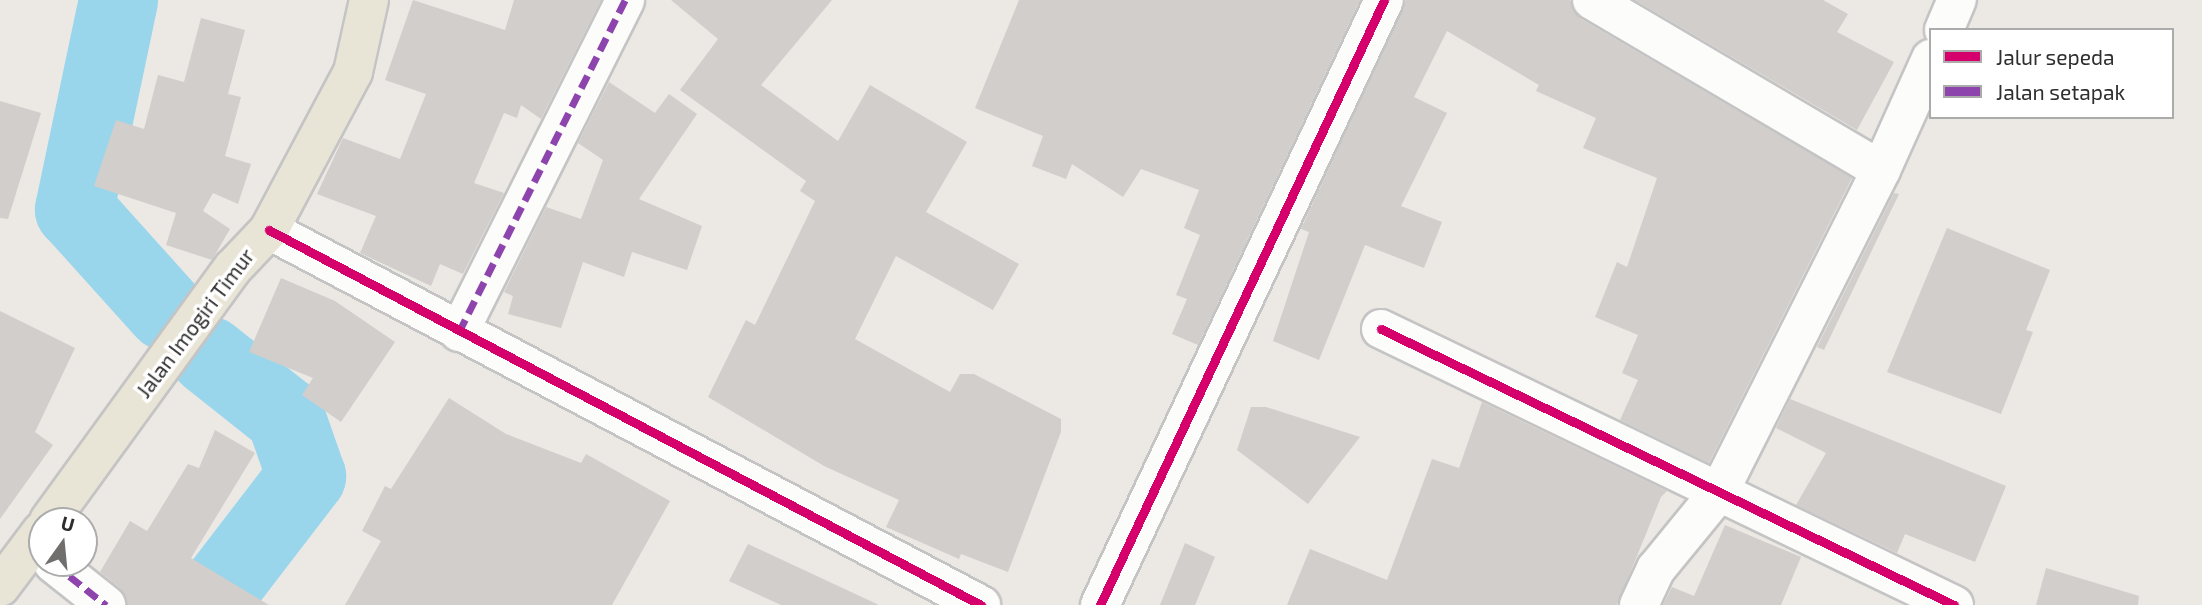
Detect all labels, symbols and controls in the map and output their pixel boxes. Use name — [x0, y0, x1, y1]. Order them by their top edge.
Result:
legend — [1929, 28, 2174, 119]
text: Jalur sepeda — [1996, 44, 2115, 69]
text: Jalan setapak — [1996, 79, 2125, 104]
street label: Jalan Imogiri Timur — [131, 243, 259, 403]
north arrow — [28, 507, 98, 577]
text: U — [59, 510, 77, 536]

